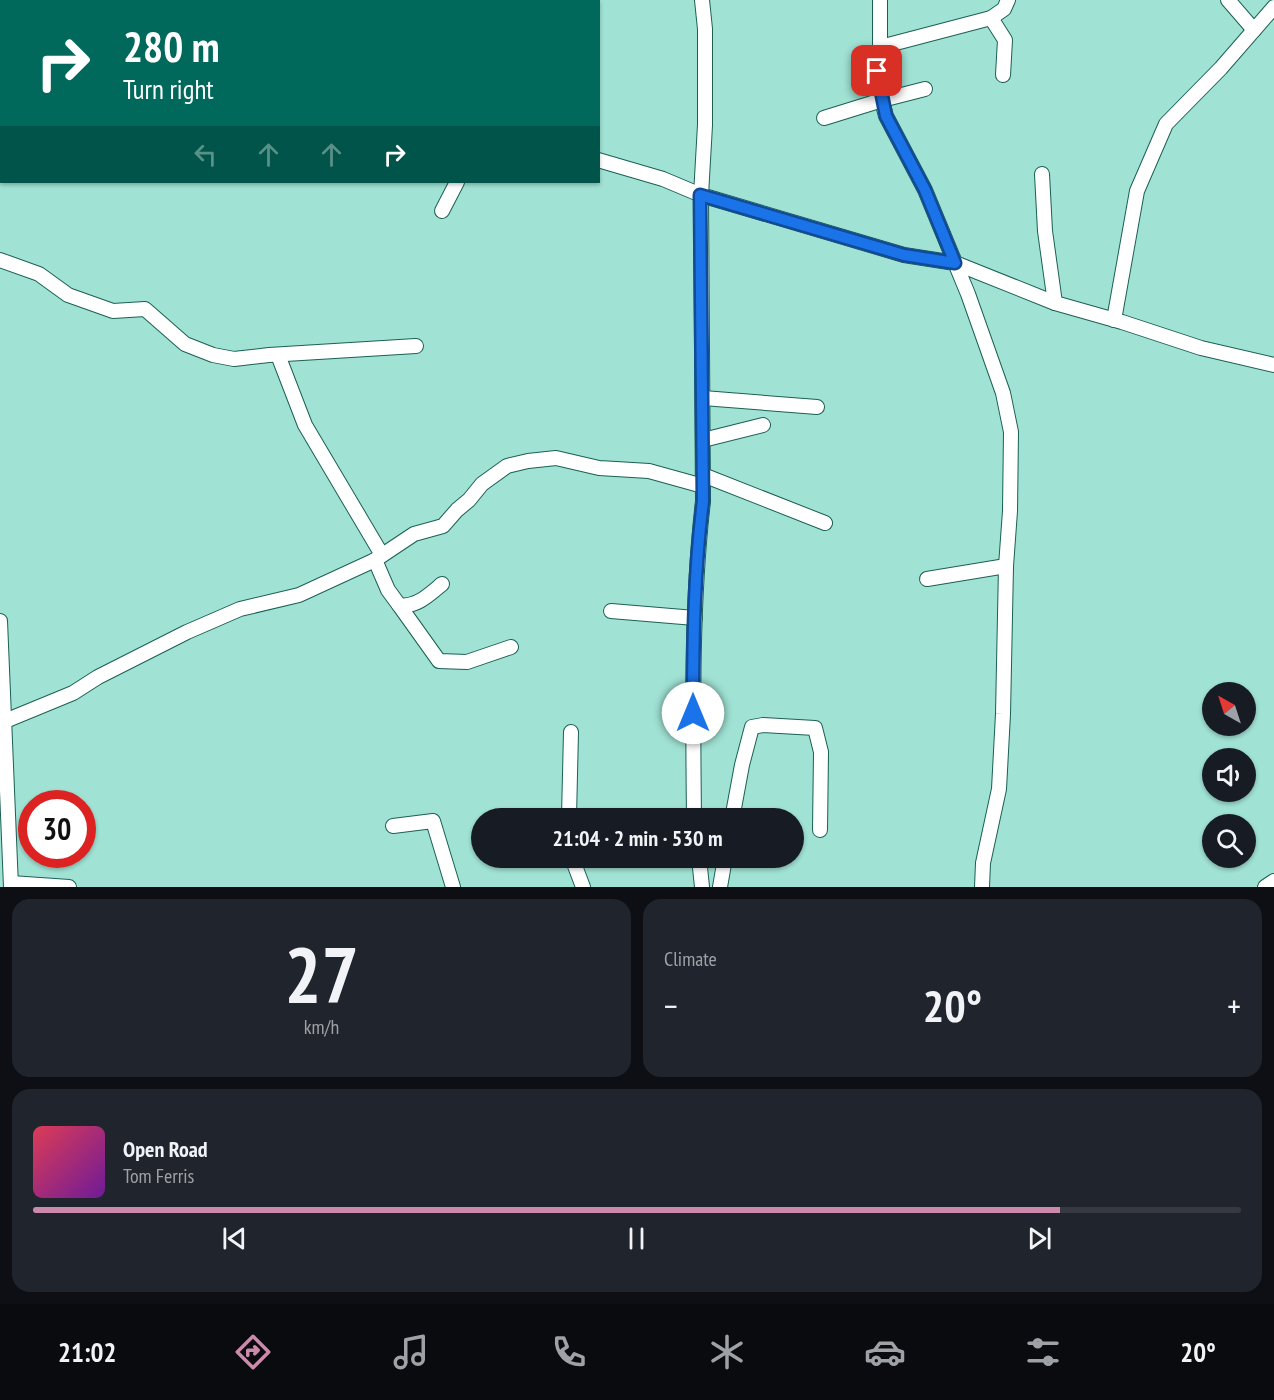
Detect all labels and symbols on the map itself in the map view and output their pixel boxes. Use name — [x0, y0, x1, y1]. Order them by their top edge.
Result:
pin — [851, 45, 902, 96]
position arrow — [661, 681, 725, 745]
north arrow — [1202, 682, 1256, 736]
speed limit sign: 30 — [18, 790, 96, 868]

